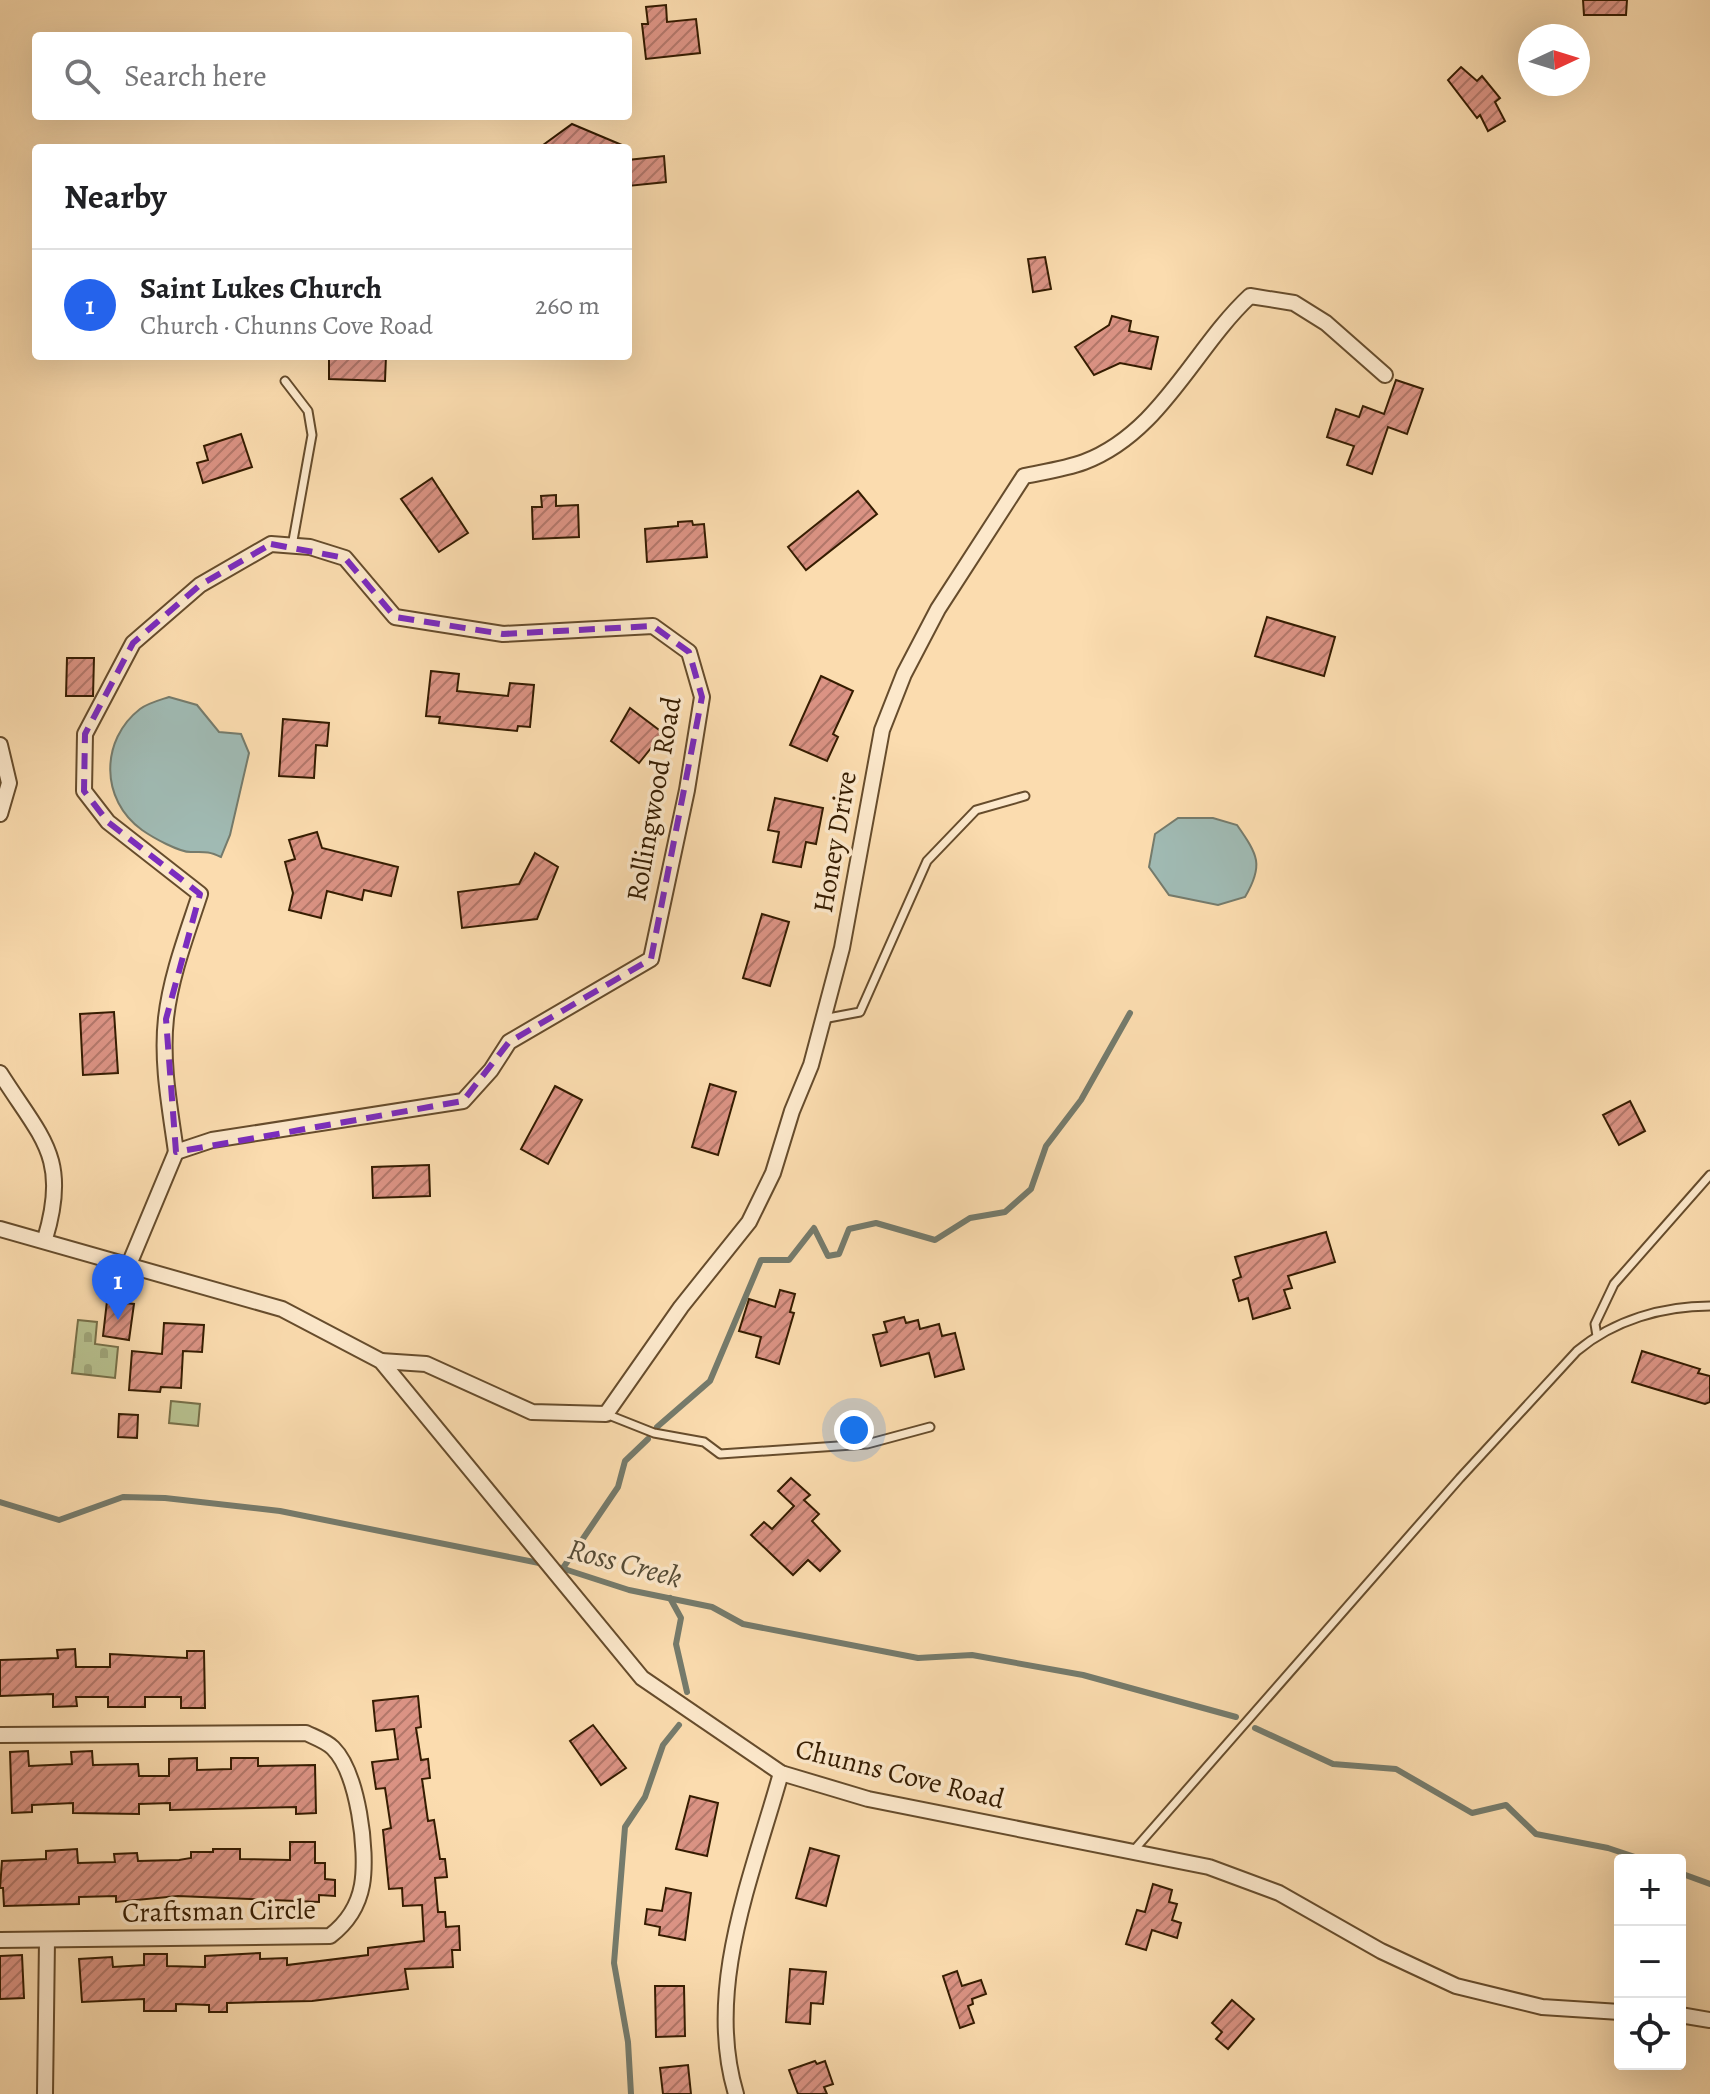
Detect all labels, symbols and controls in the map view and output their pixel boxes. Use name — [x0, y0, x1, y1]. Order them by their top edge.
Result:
north arrow — [1518, 24, 1590, 96]
search box — [32, 32, 632, 120]
icon: search — [60, 54, 104, 98]
text: Search here — [124, 56, 267, 96]
text: Nearby — [64, 173, 167, 220]
text: Saint Lukes Church — [140, 268, 382, 308]
text: 1 — [85, 288, 95, 323]
text: 260 m — [535, 288, 600, 323]
text: Church · Chunns Cove Road — [140, 308, 433, 343]
street label: Rollingwood Road — [617, 693, 691, 904]
street label: Honey Drive — [804, 768, 866, 916]
pin: 1 — [92, 1254, 144, 1320]
your location — [834, 1410, 874, 1450]
water label: Ross Creek — [563, 1529, 687, 1597]
street label: Chunns Cove Road — [792, 1730, 1009, 1819]
map controls — [1614, 1854, 1686, 2070]
button: + — [1614, 1854, 1686, 1926]
street label: Craftsman Circle — [122, 1890, 316, 1932]
button: − — [1614, 1926, 1686, 1998]
button: locate — [1614, 1998, 1686, 2070]

